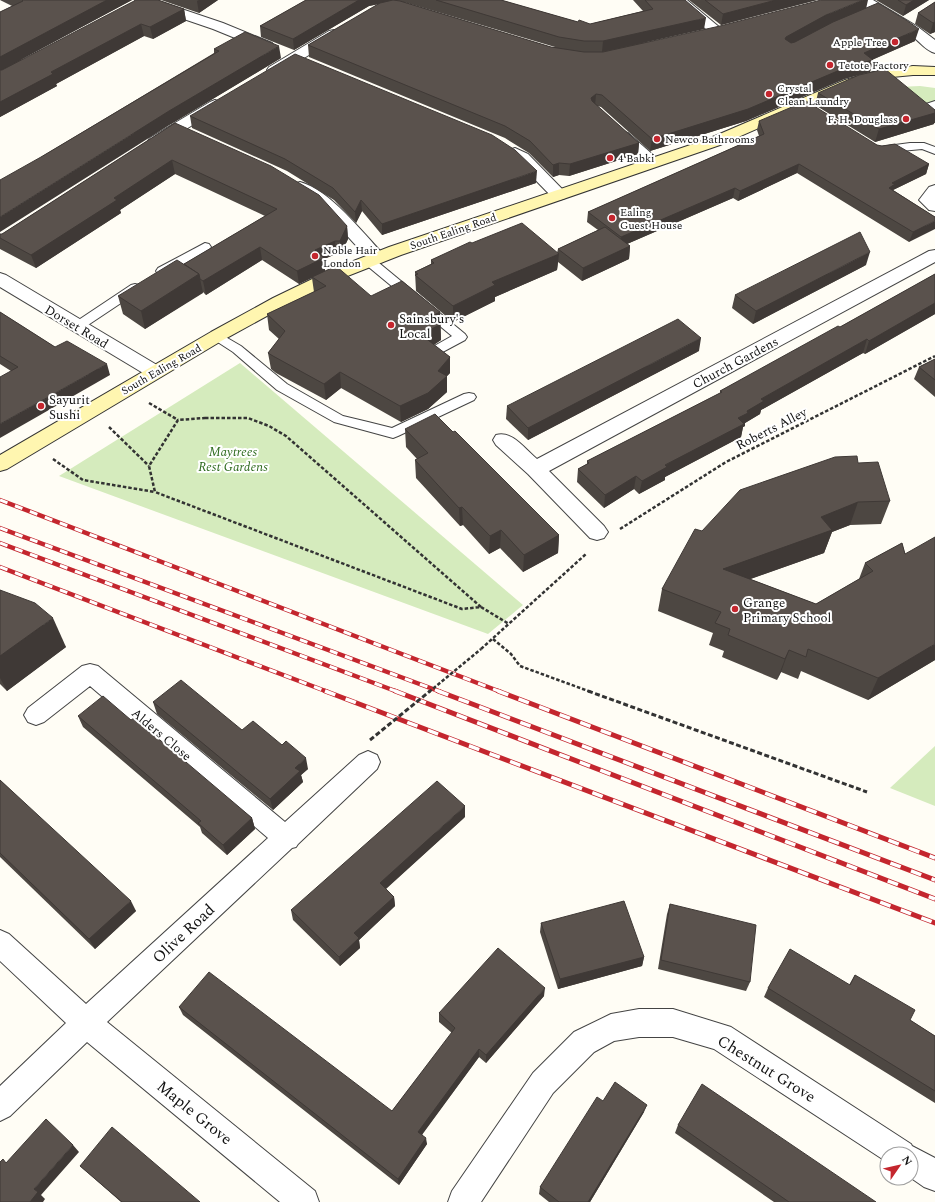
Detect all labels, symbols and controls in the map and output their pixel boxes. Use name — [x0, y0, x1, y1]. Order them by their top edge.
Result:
place label: Apple Tree — [833, 34, 887, 51]
marker: Apple Tree — [890, 37, 900, 47]
place label: Tetote Factory — [838, 57, 909, 74]
marker: Tetote Factory — [825, 60, 835, 70]
place label: Crystal Clean Laundry — [777, 80, 850, 110]
marker: Crystal Clean Laundry — [764, 89, 774, 99]
place label: F. H. Douglass — [828, 111, 898, 128]
marker: F. H. Douglass — [901, 114, 911, 124]
place label: Newco Bathrooms — [665, 131, 755, 148]
marker: Newco Bathrooms — [652, 134, 662, 144]
place label: 4 Babki — [618, 150, 654, 167]
marker: 4 Babki — [605, 153, 615, 163]
place label: Ealing Guest House — [620, 204, 682, 234]
street label: South Ealing Road — [408, 209, 499, 254]
marker: Ealing Guest House — [607, 213, 617, 223]
place label: Noble Hair London — [323, 242, 378, 272]
marker: Noble Hair London — [310, 251, 320, 261]
street label: Dorset Road — [41, 300, 112, 354]
place label: Sainsbury's Local — [399, 309, 464, 344]
marker: Sainsbury's Local — [386, 320, 396, 330]
street label: Church Gardens — [689, 332, 782, 394]
street label: South Ealing Road — [118, 339, 205, 399]
place label: Sayurit Sushi — [49, 390, 90, 425]
marker: Sayurit Sushi — [36, 401, 46, 411]
street label: Roberts Alley — [732, 402, 811, 455]
park label: Maytrees Rest Gardens — [198, 442, 268, 477]
place label: Grange Primary School — [743, 593, 832, 628]
marker: Grange Primary School — [730, 604, 740, 614]
street label: Alders Close — [127, 704, 196, 766]
street label: Olive Road — [147, 898, 220, 969]
street label: Chestnut Grove — [713, 1029, 820, 1109]
street label: Maple Grove — [151, 1075, 237, 1151]
north arrow — [879, 1146, 919, 1186]
text: N — [897, 1152, 916, 1169]

